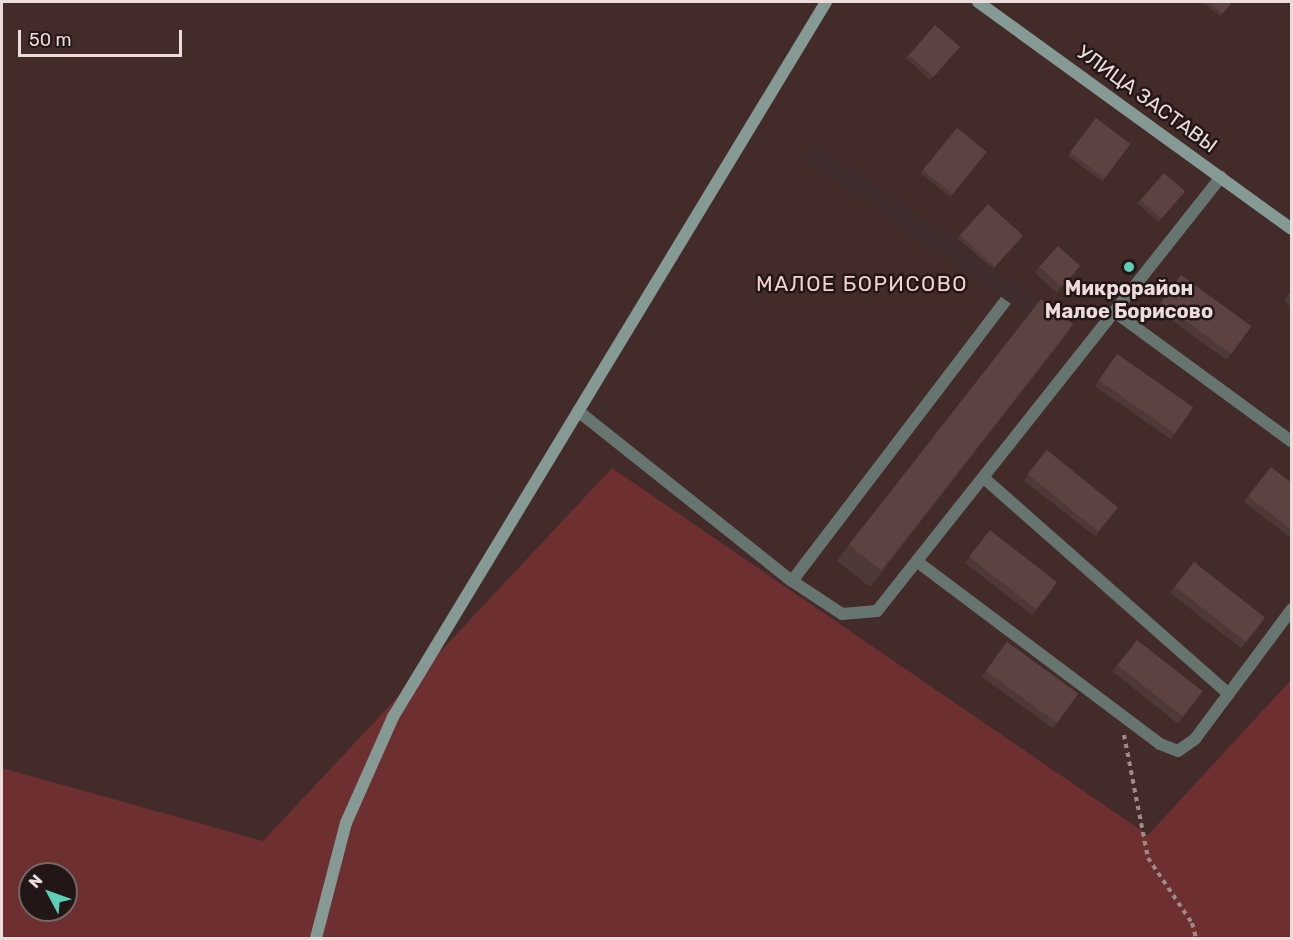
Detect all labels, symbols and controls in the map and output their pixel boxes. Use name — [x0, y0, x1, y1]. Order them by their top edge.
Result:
scale bar — [21, 18, 184, 56]
text: 50 m — [29, 29, 72, 51]
street label: УЛИЦА ЗАСТАВЫ — [1072, 40, 1222, 158]
marker: Микрорайон Малое Борисово — [1122, 260, 1136, 274]
district label: МАЛОЕ БОРИСОВО — [756, 271, 968, 297]
place label: Микрорайон Малое Борисово — [1045, 276, 1213, 323]
north arrow — [18, 862, 78, 922]
text: N — [25, 871, 46, 892]

